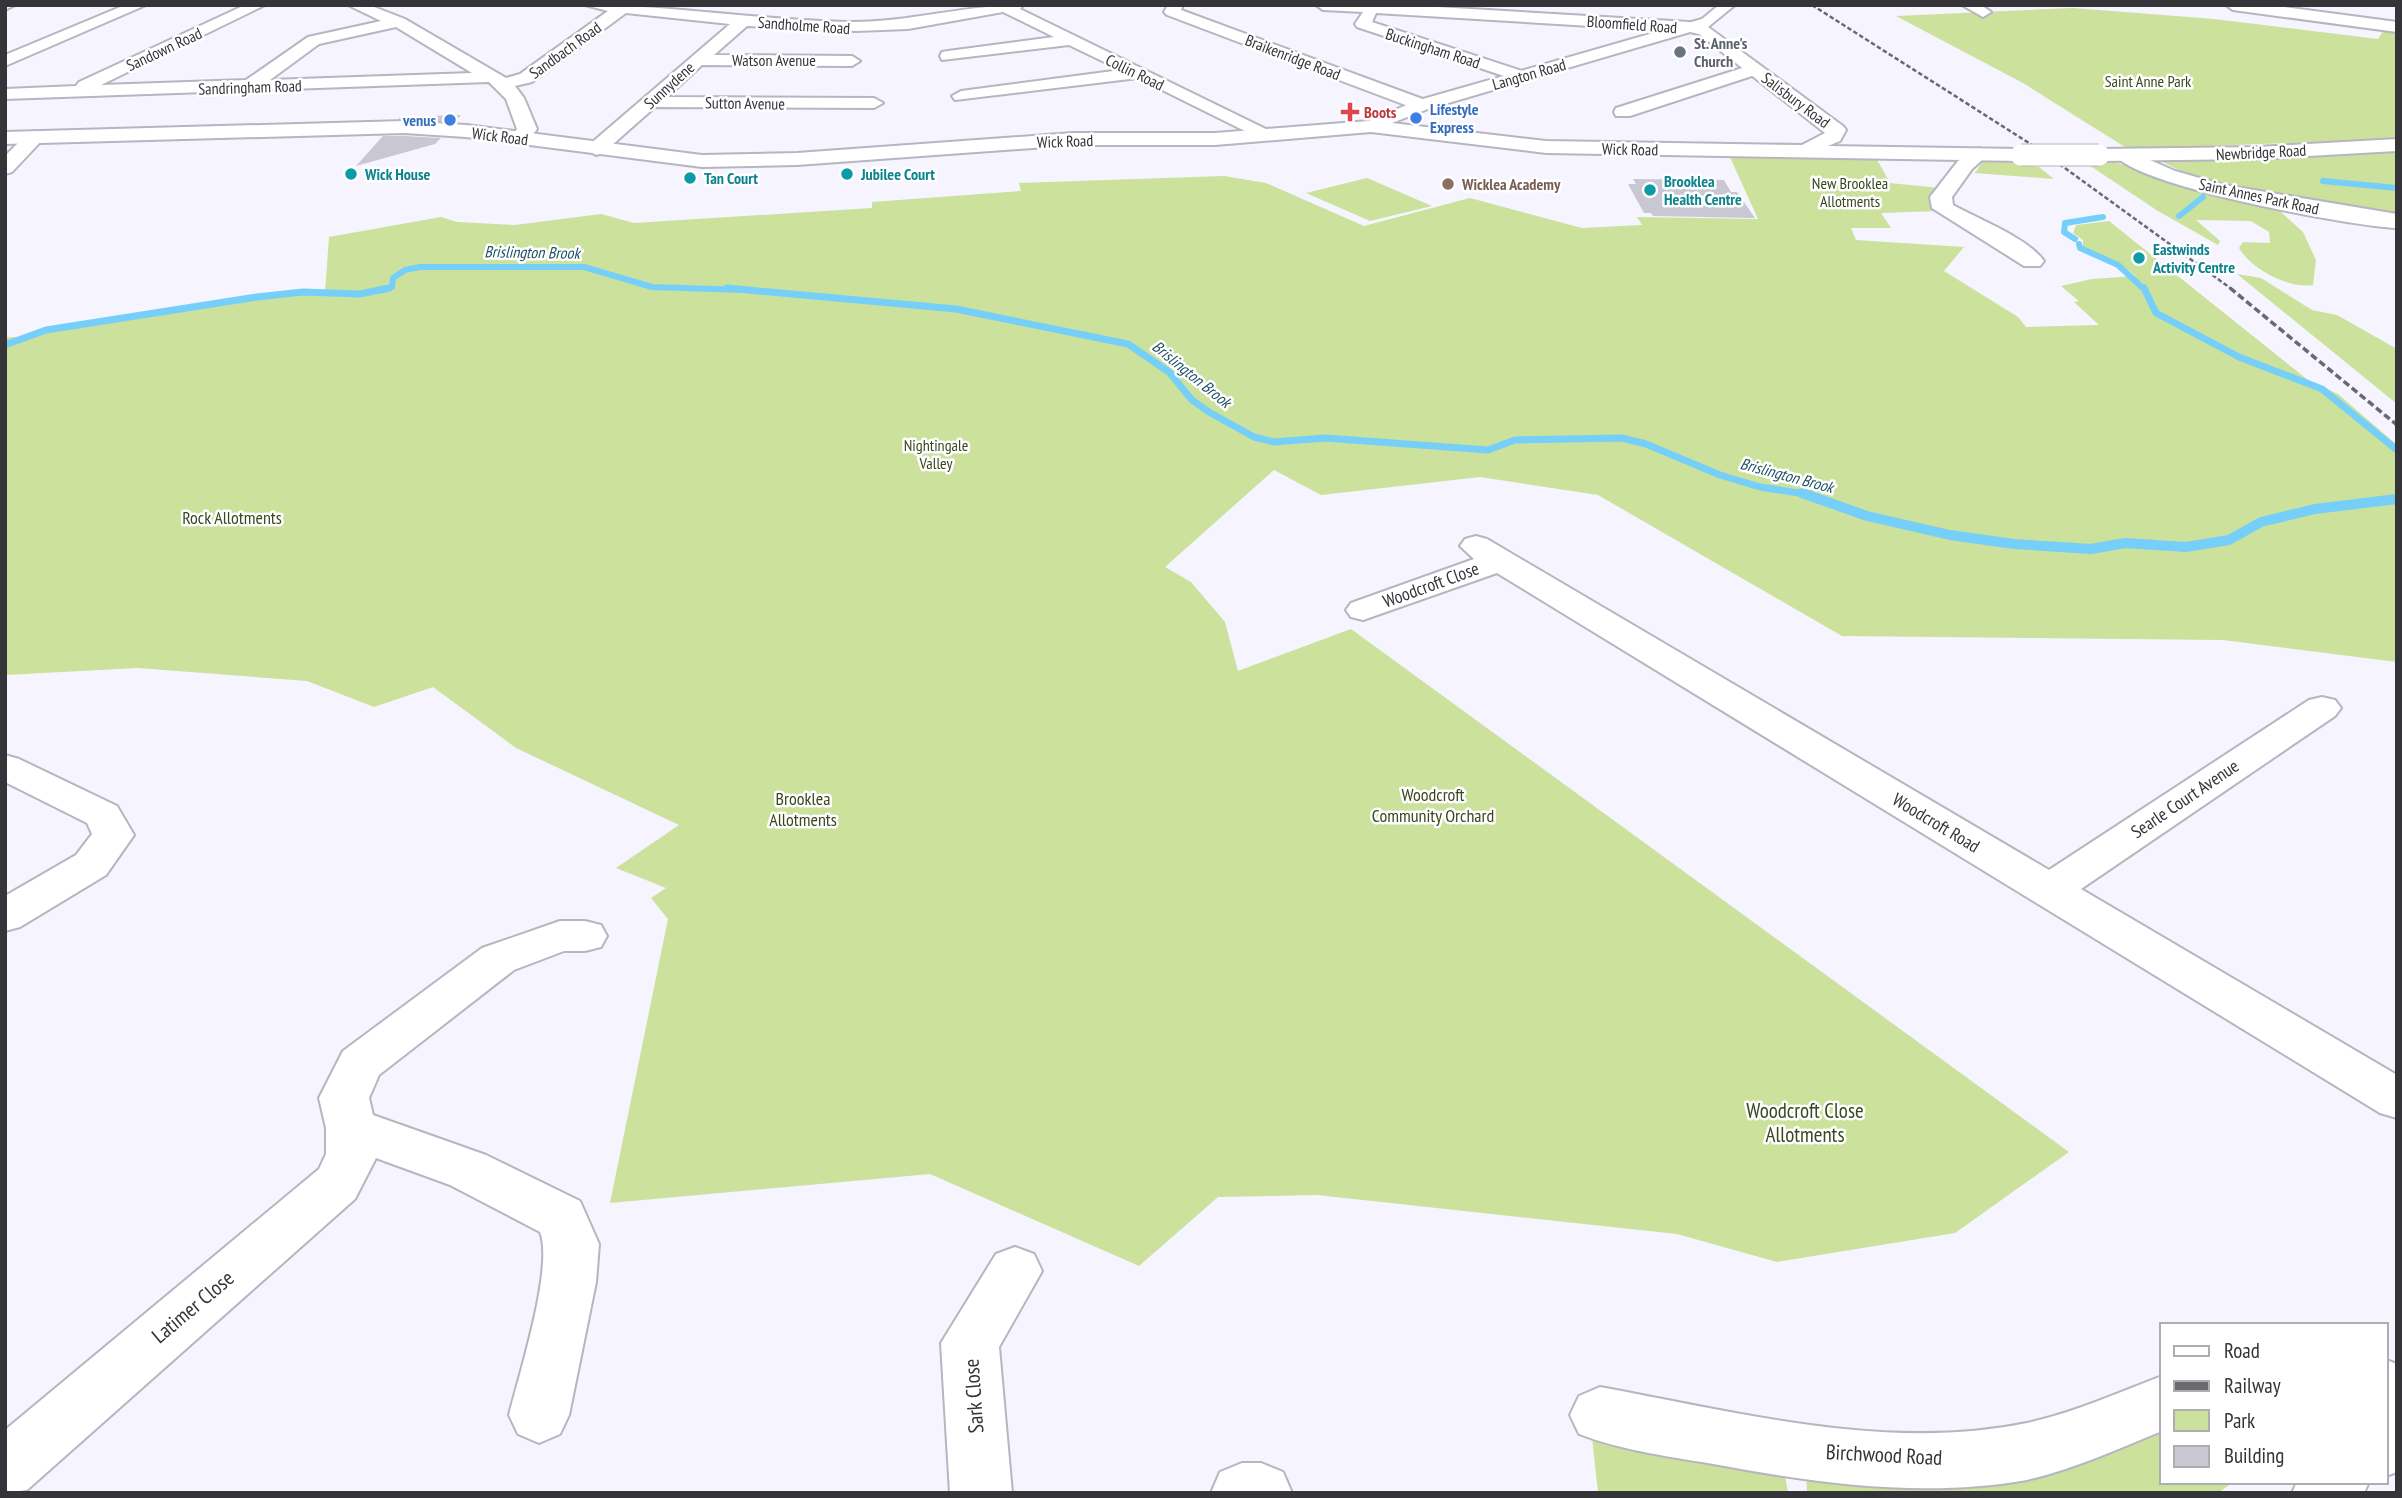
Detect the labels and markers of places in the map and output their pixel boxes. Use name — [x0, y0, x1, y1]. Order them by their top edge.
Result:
place label: St. Anne's Church — [1694, 33, 1748, 71]
marker: St. Anne's Church — [1672, 44, 1688, 60]
place label: Lifestyle Express — [1430, 99, 1479, 137]
place label: Boots — [1364, 102, 1397, 122]
marker: Boots — [1342, 104, 1358, 120]
place label: venus — [402, 110, 436, 130]
marker: Lifestyle Express — [1408, 110, 1424, 126]
marker: venus — [442, 112, 458, 128]
place label: Wick House — [364, 164, 431, 184]
place label: Jubilee Court — [860, 164, 935, 184]
marker: Wick House — [343, 166, 359, 182]
marker: Jubilee Court — [839, 166, 855, 182]
place label: Tan Court — [704, 168, 758, 188]
marker: Tan Court — [682, 170, 698, 186]
place label: Brooklea Health Centre — [1664, 171, 1742, 209]
place label: Wicklea Academy — [1461, 174, 1561, 194]
marker: Wicklea Academy — [1440, 176, 1456, 192]
marker: Brooklea Health Centre — [1642, 182, 1658, 198]
place label: Eastwinds Activity Centre — [2152, 239, 2235, 277]
marker: Eastwinds Activity Centre — [2131, 250, 2147, 266]

